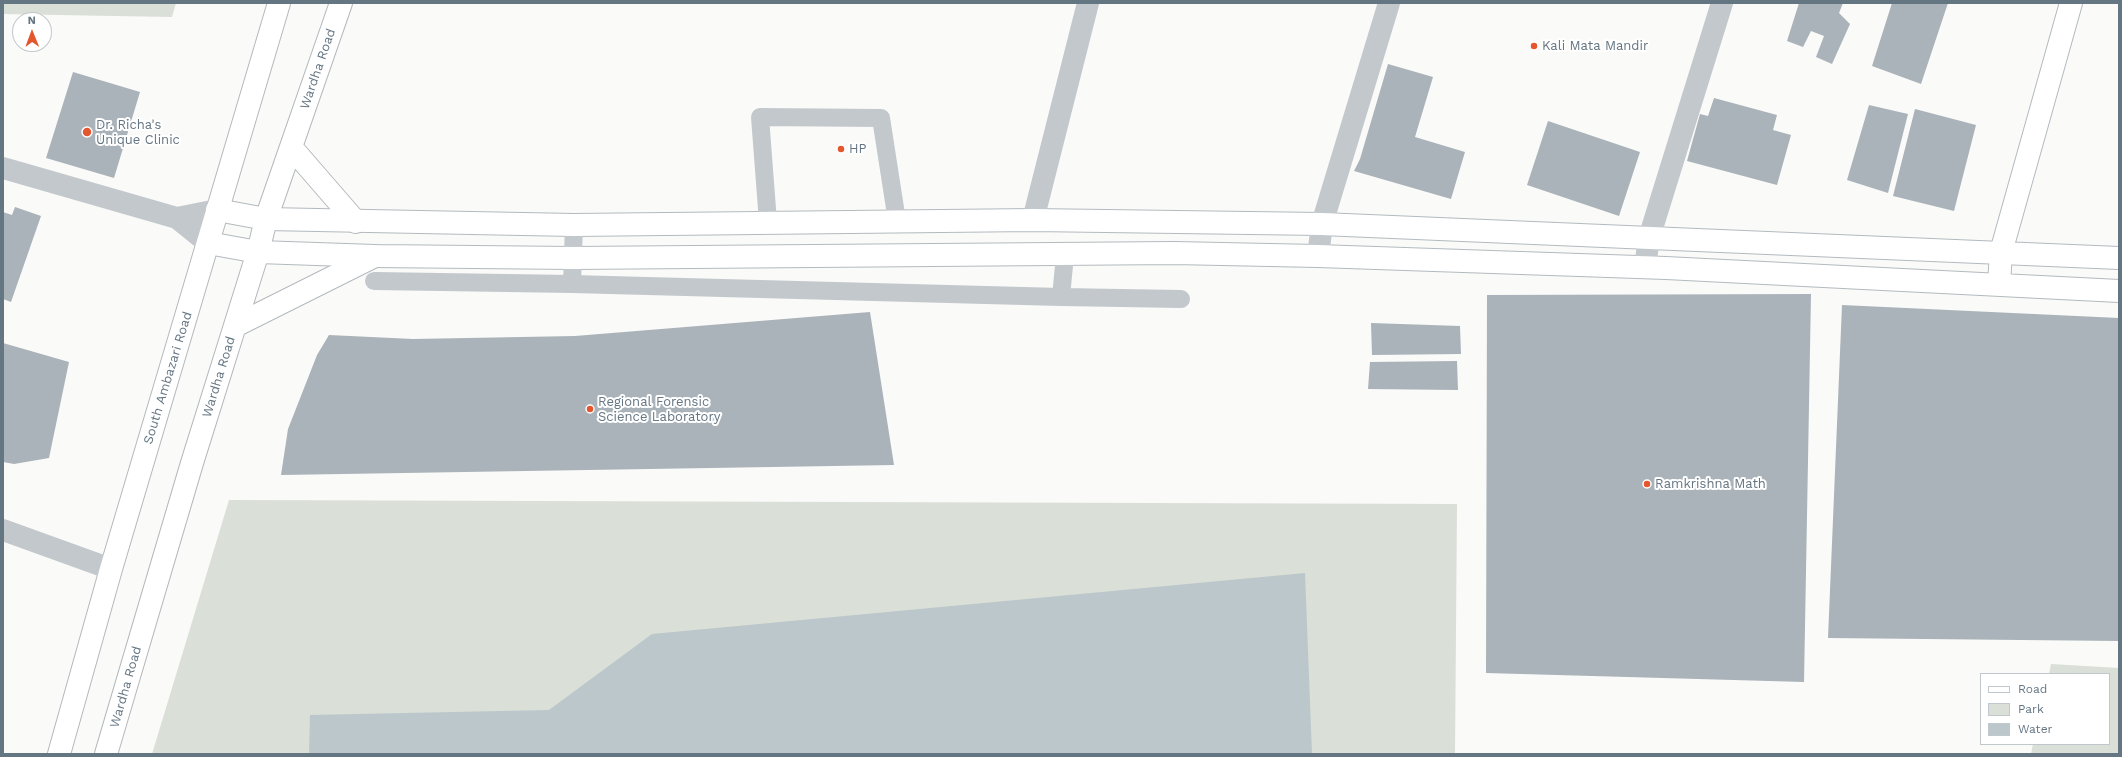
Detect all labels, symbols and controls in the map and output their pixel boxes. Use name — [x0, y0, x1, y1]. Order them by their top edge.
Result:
north arrow — [12, 12, 52, 52]
text: N — [28, 14, 36, 27]
street label: Wardha Road — [297, 27, 339, 111]
place label: Kali Mata Mandir — [1542, 38, 1648, 54]
marker: Kali Mata Mandir — [1529, 41, 1539, 51]
place label: Dr. Richa's Unique Clinic — [96, 117, 180, 148]
marker: Dr. Richa's Unique Clinic — [81, 126, 93, 138]
place label: HP — [849, 141, 866, 157]
marker: HP — [836, 144, 846, 154]
street label: South Ambazari Road — [140, 310, 196, 446]
street label: Wardha Road — [199, 334, 239, 420]
place label: Regional Forensic Science Laboratory — [598, 394, 720, 425]
marker: Regional Forensic Science Laboratory — [585, 404, 595, 414]
place label: Ramkrishna Math — [1655, 476, 1766, 492]
marker: Ramkrishna Math — [1642, 479, 1652, 489]
street label: Wardha Road — [107, 644, 145, 730]
legend — [1980, 673, 2110, 745]
text: Road — [2018, 682, 2047, 696]
text: Park — [2018, 702, 2044, 716]
text: Water — [2018, 722, 2052, 736]

